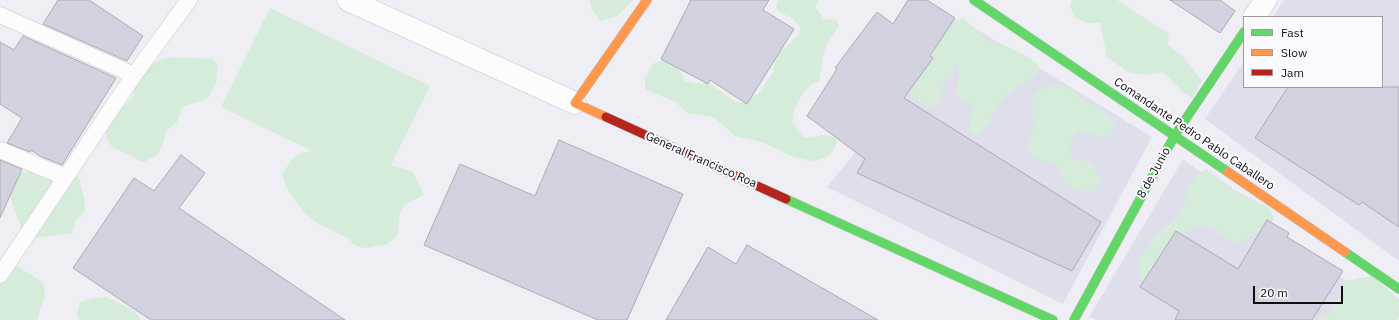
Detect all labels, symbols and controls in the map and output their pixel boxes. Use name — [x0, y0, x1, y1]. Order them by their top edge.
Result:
legend — [1243, 16, 1383, 88]
text: Fast — [1281, 25, 1304, 40]
text: Slow — [1281, 45, 1307, 60]
text: Jam — [1281, 65, 1304, 80]
street label: Comandante Pedro Pablo Caballero — [1111, 75, 1277, 193]
street label: General Francisco Roa — [643, 129, 759, 191]
street label: 8 de Junio — [1134, 145, 1174, 201]
scale bar — [1255, 278, 1345, 304]
text: 20 m — [1260, 285, 1288, 300]

